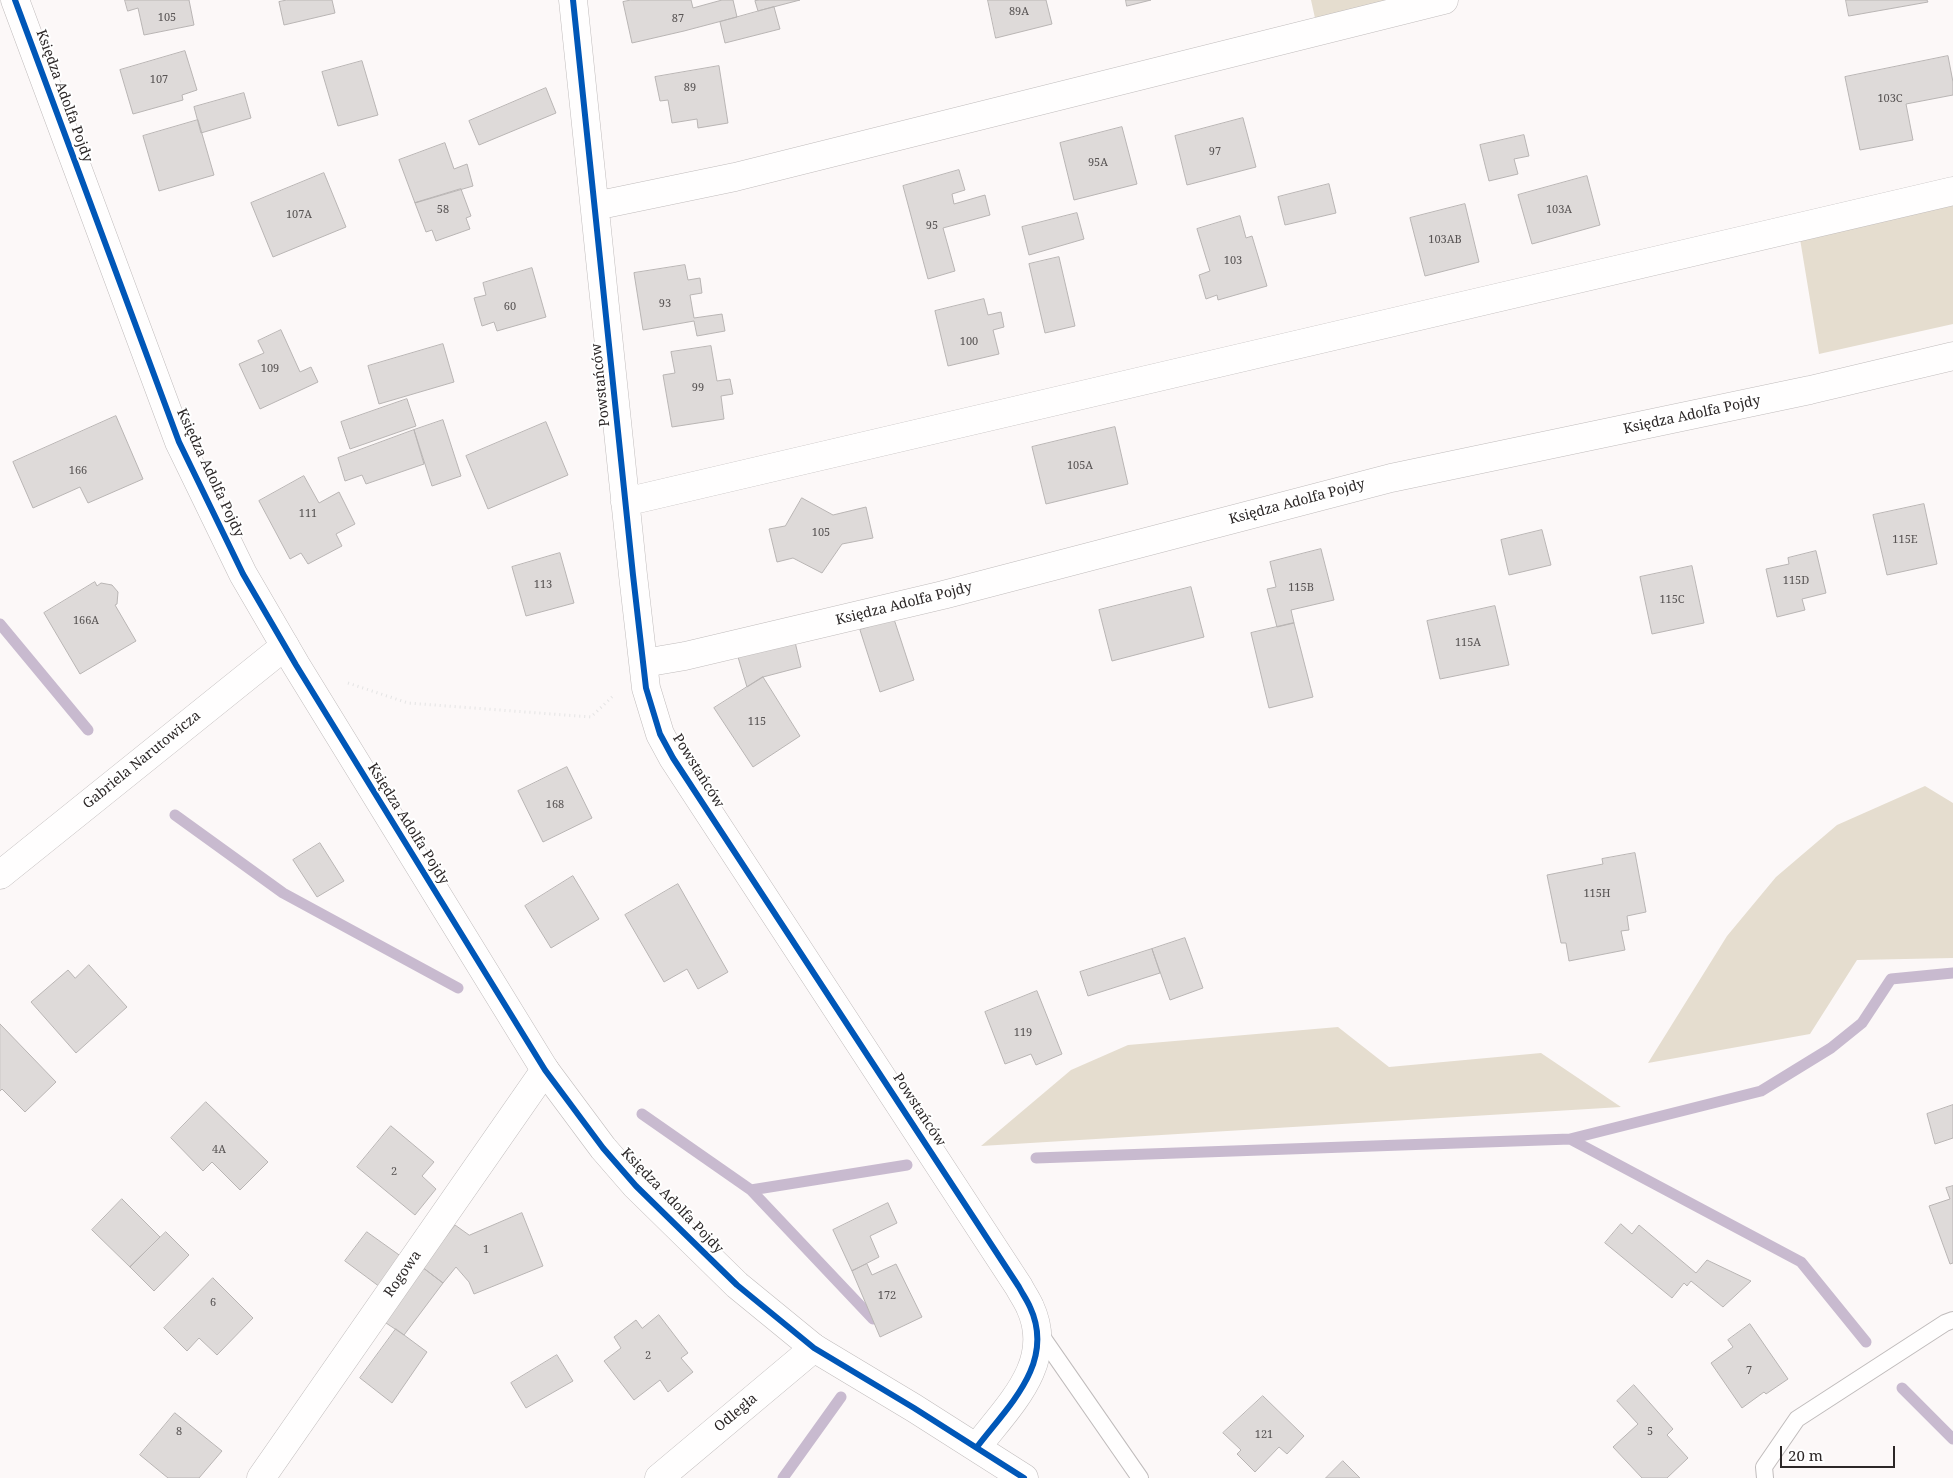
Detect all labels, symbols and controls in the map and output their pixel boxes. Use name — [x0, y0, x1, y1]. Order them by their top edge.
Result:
house number: 89A — [1009, 5, 1029, 19]
house number: 105 — [158, 11, 176, 25]
house number: 87 — [672, 12, 684, 26]
street label: Księdza Adolfa Pojdy — [32, 27, 96, 165]
house number: 107 — [150, 73, 168, 87]
house number: 89 — [684, 81, 696, 95]
house number: 103C — [1877, 92, 1903, 106]
house number: 97 — [1209, 145, 1221, 159]
house number: 95A — [1088, 156, 1108, 170]
house number: 58 — [437, 203, 449, 217]
house number: 103A — [1546, 203, 1572, 217]
house number: 107A — [286, 208, 312, 222]
house number: 95 — [926, 219, 938, 233]
house number: 103AB — [1428, 233, 1462, 247]
house number: 103 — [1224, 254, 1242, 268]
house number: 93 — [659, 297, 671, 311]
house number: 60 — [504, 300, 516, 314]
house number: 100 — [960, 335, 978, 349]
street label: Powstańców — [588, 342, 614, 428]
house number: 109 — [261, 362, 279, 376]
house number: 99 — [692, 381, 704, 395]
street label: Księdza Adolfa Pojdy — [1622, 392, 1762, 438]
street label: Księdza Adolfa Pojdy — [173, 406, 247, 540]
house number: 105A — [1067, 459, 1093, 473]
house number: 166 — [69, 464, 87, 478]
street label: Księdza Adolfa Pojdy — [1227, 476, 1367, 528]
house number: 111 — [299, 507, 317, 521]
house number: 105 — [812, 526, 830, 540]
house number: 115E — [1892, 533, 1918, 547]
house number: 115D — [1783, 574, 1809, 588]
house number: 113 — [534, 578, 552, 592]
street label: Księdza Adolfa Pojdy — [834, 579, 974, 629]
house number: 115B — [1288, 581, 1314, 595]
house number: 115C — [1659, 593, 1685, 607]
house number: 166A — [73, 614, 99, 628]
house number: 115A — [1455, 636, 1481, 650]
street label: Gabriela Narutowicza — [80, 707, 204, 813]
house number: 115 — [748, 715, 766, 729]
street label: Powstańców — [669, 731, 727, 811]
street label: Księdza Adolfa Pojdy — [364, 760, 452, 888]
house number: 168 — [546, 798, 564, 812]
house number: 115H — [1583, 887, 1611, 901]
house number: 119 — [1014, 1026, 1032, 1040]
street label: Powstańców — [889, 1070, 949, 1150]
house number: 4A — [212, 1143, 226, 1157]
street label: Księdza Adolfa Pojdy — [617, 1145, 727, 1257]
house number: 2 — [391, 1165, 397, 1179]
house number: 1 — [483, 1243, 489, 1257]
street label: Rogowa — [381, 1248, 425, 1300]
house number: 172 — [878, 1289, 896, 1303]
house number: 6 — [210, 1296, 216, 1310]
house number: 2 — [645, 1349, 651, 1363]
house number: 7 — [1746, 1364, 1752, 1378]
street label: Odległa — [711, 1390, 761, 1436]
house number: 8 — [176, 1425, 182, 1439]
house number: 5 — [1647, 1425, 1653, 1439]
house number: 121 — [1255, 1428, 1273, 1442]
scale bar — [1783, 1436, 1898, 1468]
text: 20 m — [1788, 1445, 1823, 1465]

